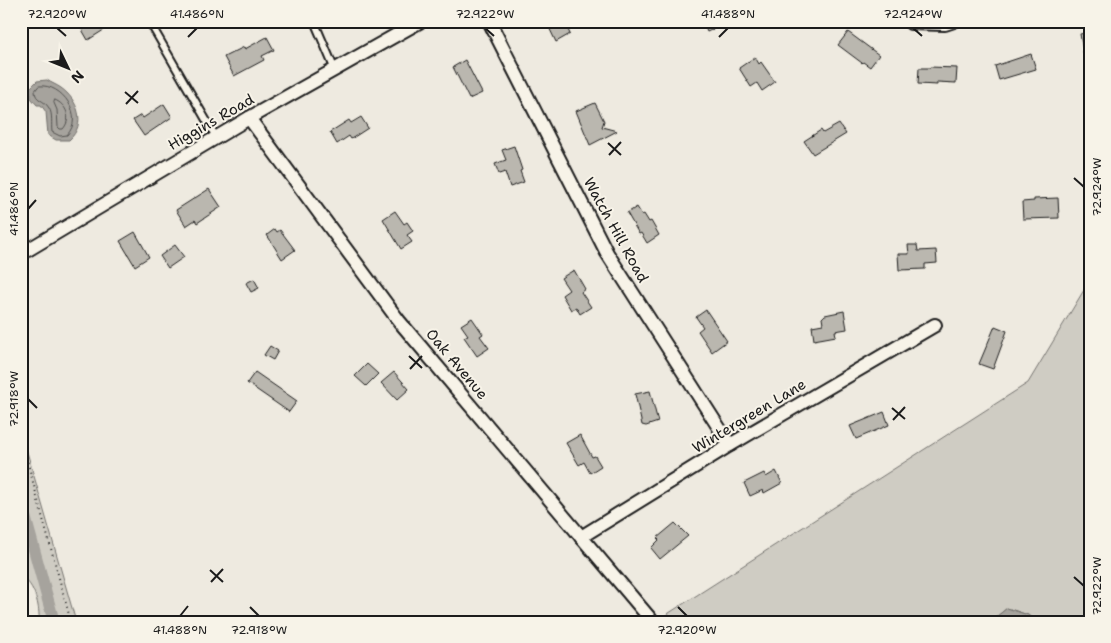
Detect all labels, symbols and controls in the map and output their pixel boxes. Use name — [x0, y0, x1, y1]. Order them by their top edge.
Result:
text: 72.920°W — [27, 6, 87, 22]
text: 41.486°N — [170, 6, 224, 22]
text: 72.922°W — [455, 6, 515, 22]
text: 41.488°N — [701, 6, 755, 22]
text: 72.924°W — [884, 6, 942, 22]
north arrow — [42, 42, 92, 92]
text: N — [67, 67, 88, 87]
street label: Higgins Road — [164, 89, 258, 155]
text: 72.924°W — [1089, 158, 1105, 216]
street label: Watch Hill Road — [579, 174, 653, 287]
text: 41.486°N — [6, 182, 22, 236]
street label: Oak Avenue — [421, 324, 493, 404]
text: 72.918°W — [6, 371, 22, 427]
street label: Wintergreen Lane — [688, 374, 810, 458]
text: 72.922°W — [1089, 556, 1105, 616]
text: 41.488°N — [153, 622, 207, 638]
text: 72.918°W — [231, 622, 287, 638]
text: 72.920°W — [657, 622, 717, 638]

